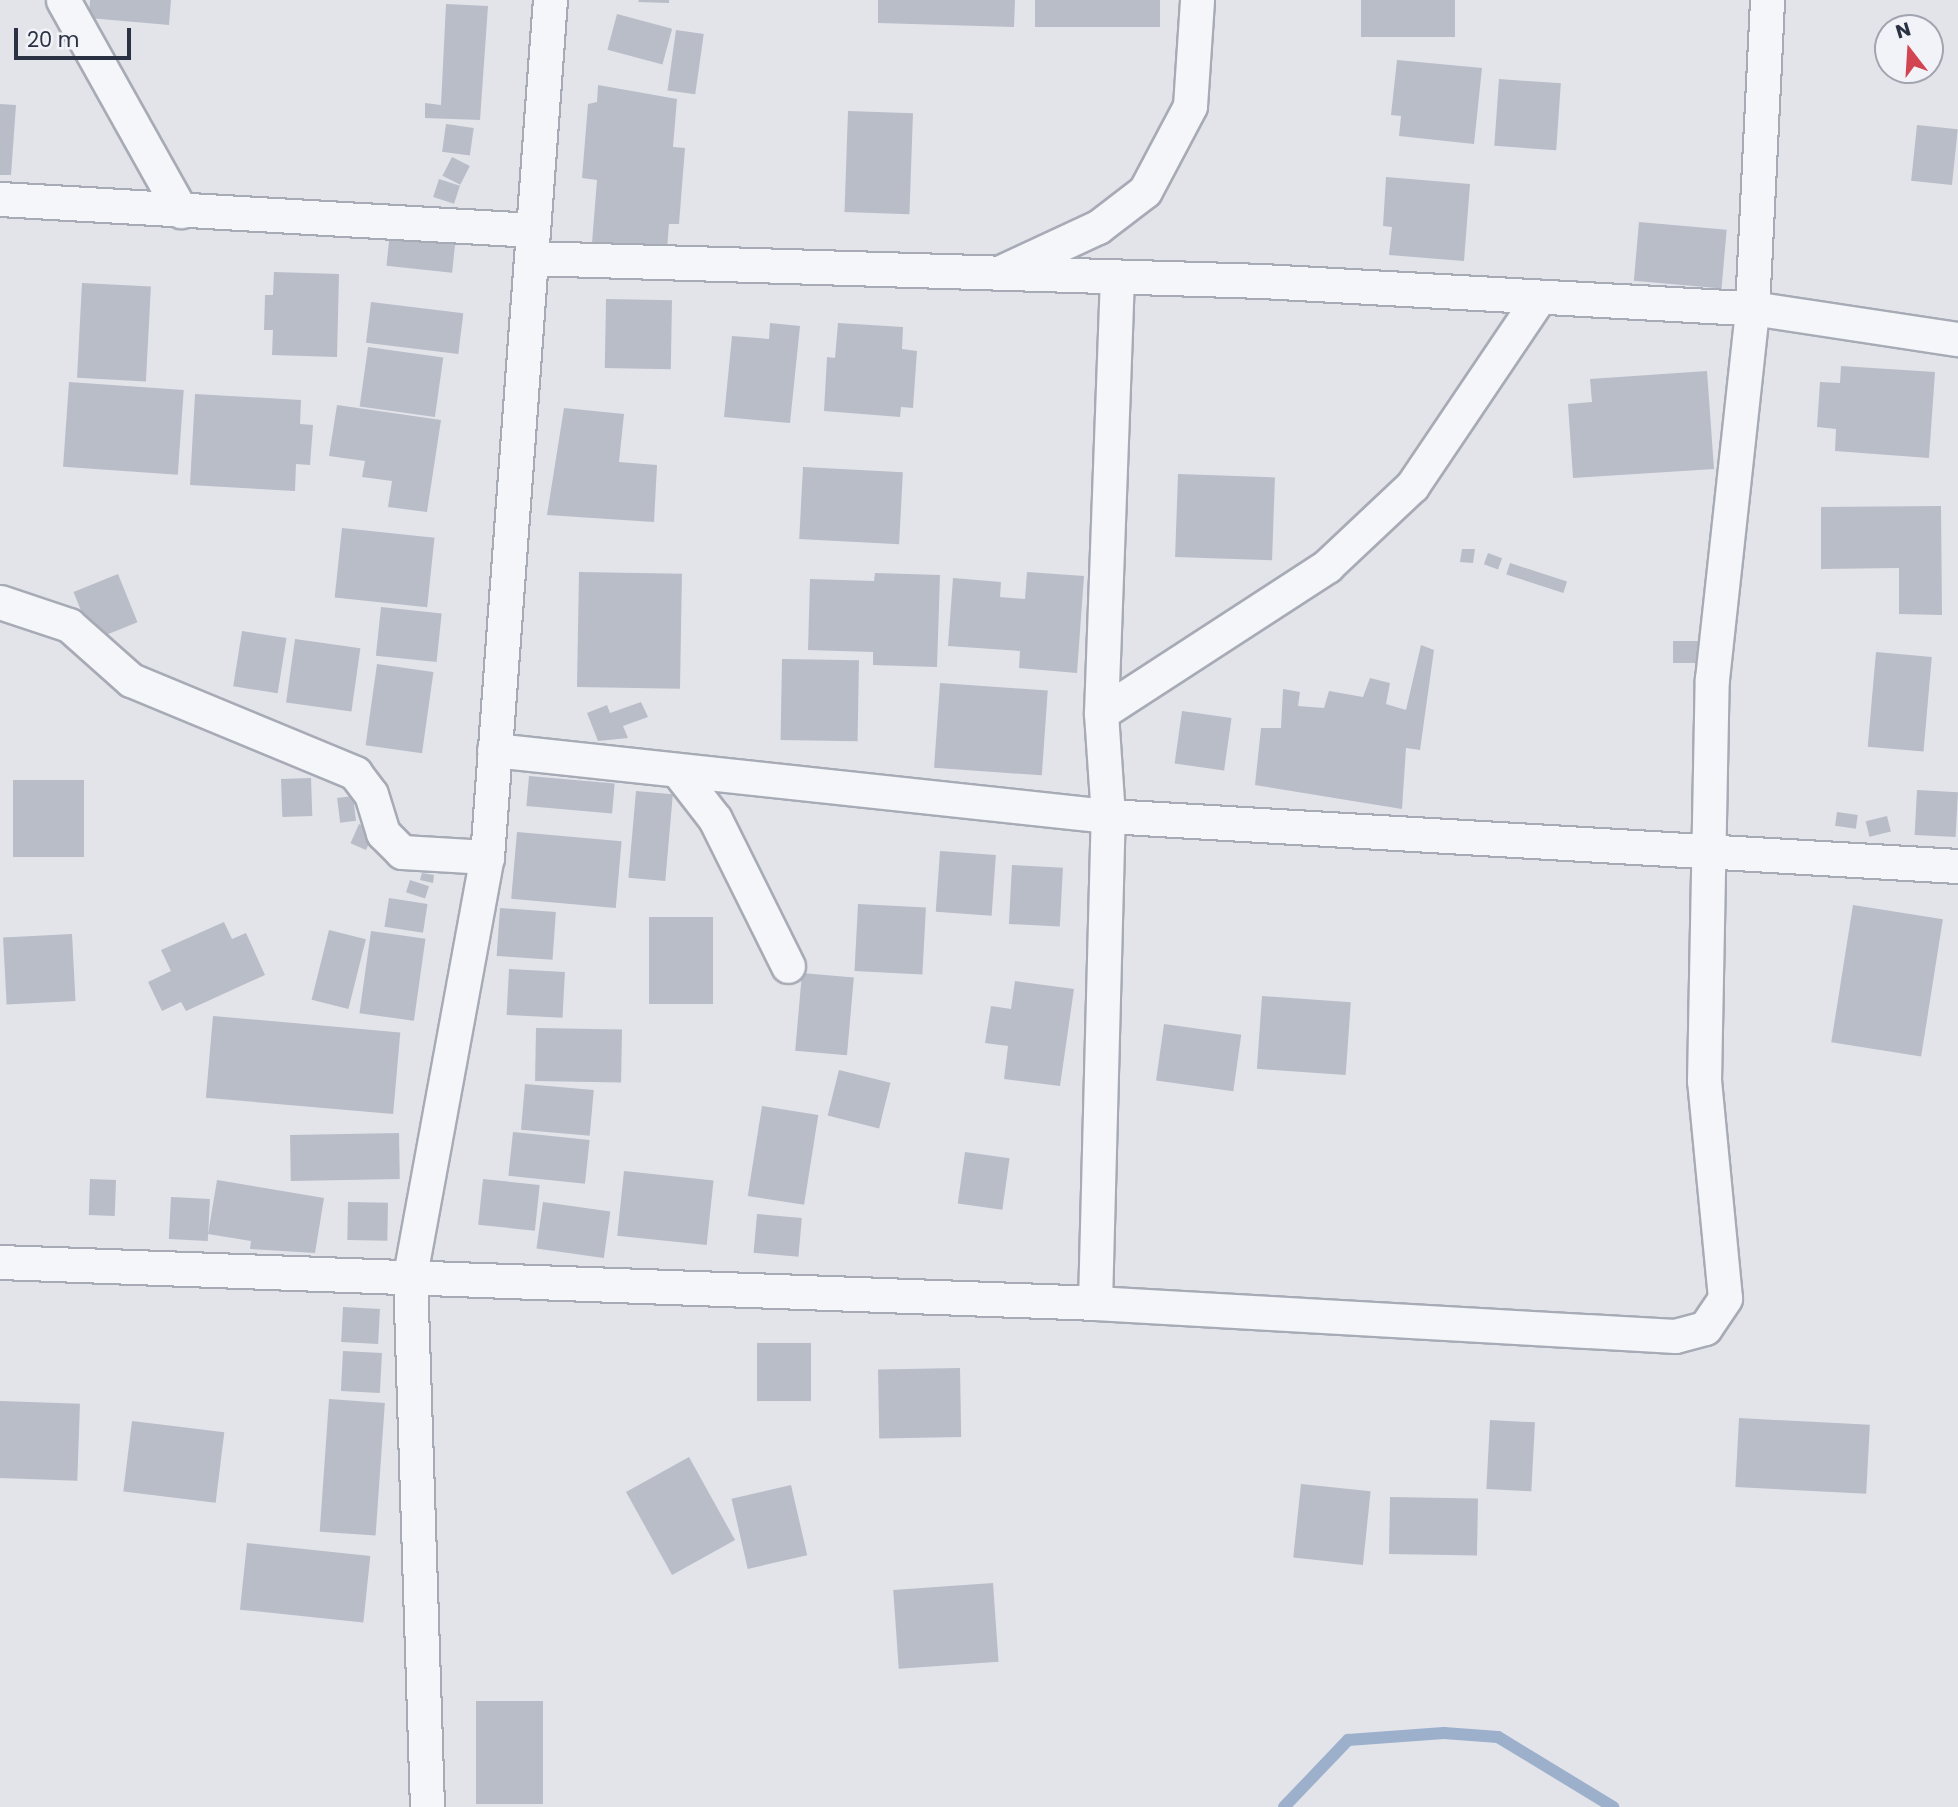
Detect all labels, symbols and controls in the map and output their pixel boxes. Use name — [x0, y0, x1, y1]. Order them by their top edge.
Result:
scale bar — [18, 14, 135, 58]
north arrow — [1874, 14, 1944, 84]
text: N — [1893, 15, 1914, 45]
text: 20 m — [27, 25, 80, 54]

